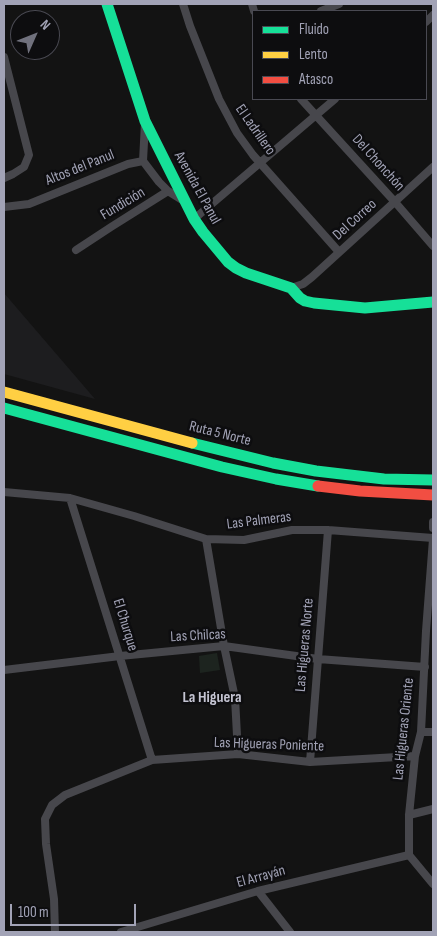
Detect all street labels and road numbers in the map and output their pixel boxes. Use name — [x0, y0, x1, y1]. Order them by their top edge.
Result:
street label: El Ladrillero — [231, 101, 279, 159]
street label: Del Chonchón — [348, 131, 408, 195]
street label: Altos del Panul — [43, 146, 117, 190]
street label: Avenida El Panul — [170, 149, 224, 227]
street label: Fundición — [97, 184, 149, 224]
street label: Del Correo — [329, 196, 381, 244]
street label: Ruta 5 Norte — [187, 418, 253, 450]
street label: Las Palmeras — [226, 508, 292, 534]
street label: El Churque — [109, 597, 141, 653]
street label: Las Higueras Norte — [292, 597, 318, 693]
street label: Las Chilcas — [170, 626, 226, 646]
street label: Las Higueras Oriente — [390, 677, 418, 781]
street label: Las Higueras Poniente — [214, 734, 324, 756]
street label: El Arrayán — [235, 862, 287, 892]

